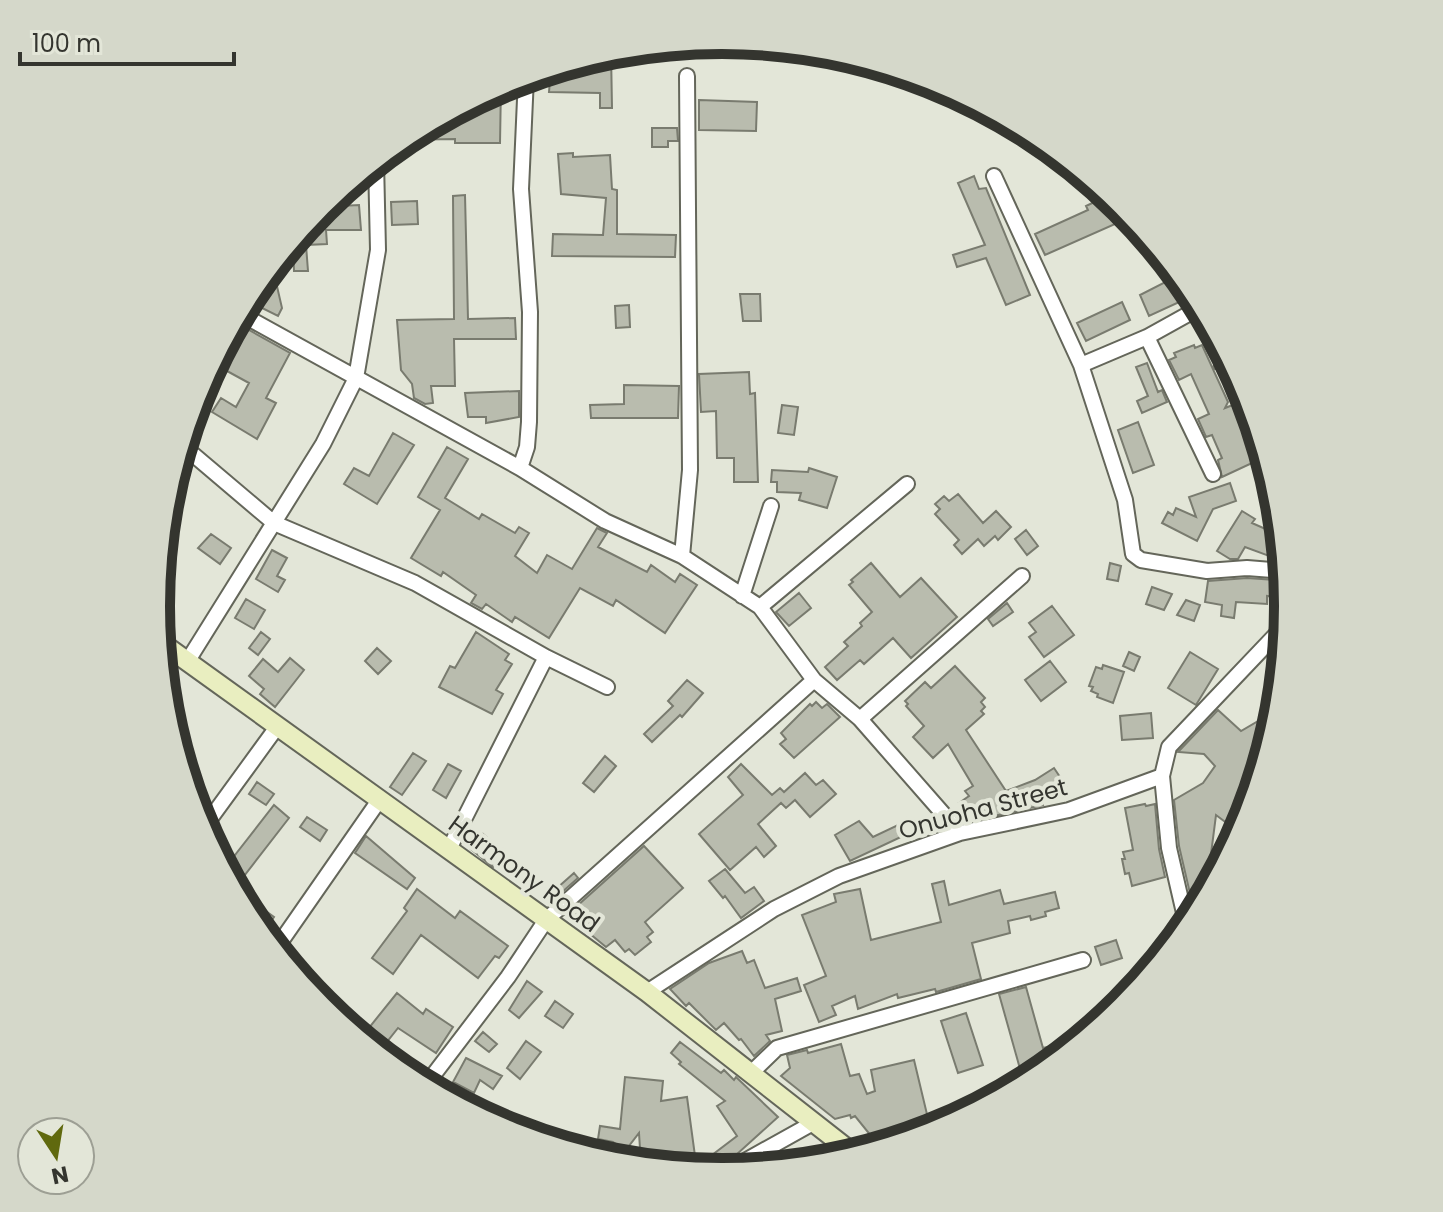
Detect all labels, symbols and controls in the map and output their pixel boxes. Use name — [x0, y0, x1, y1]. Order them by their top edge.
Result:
scale bar — [20, 16, 234, 66]
text: 100 m — [32, 27, 101, 60]
street label: Onuoha Street — [895, 770, 1071, 847]
street label: Harmony Road — [442, 807, 607, 940]
north arrow — [16, 1116, 96, 1196]
text: N — [49, 1158, 71, 1192]

